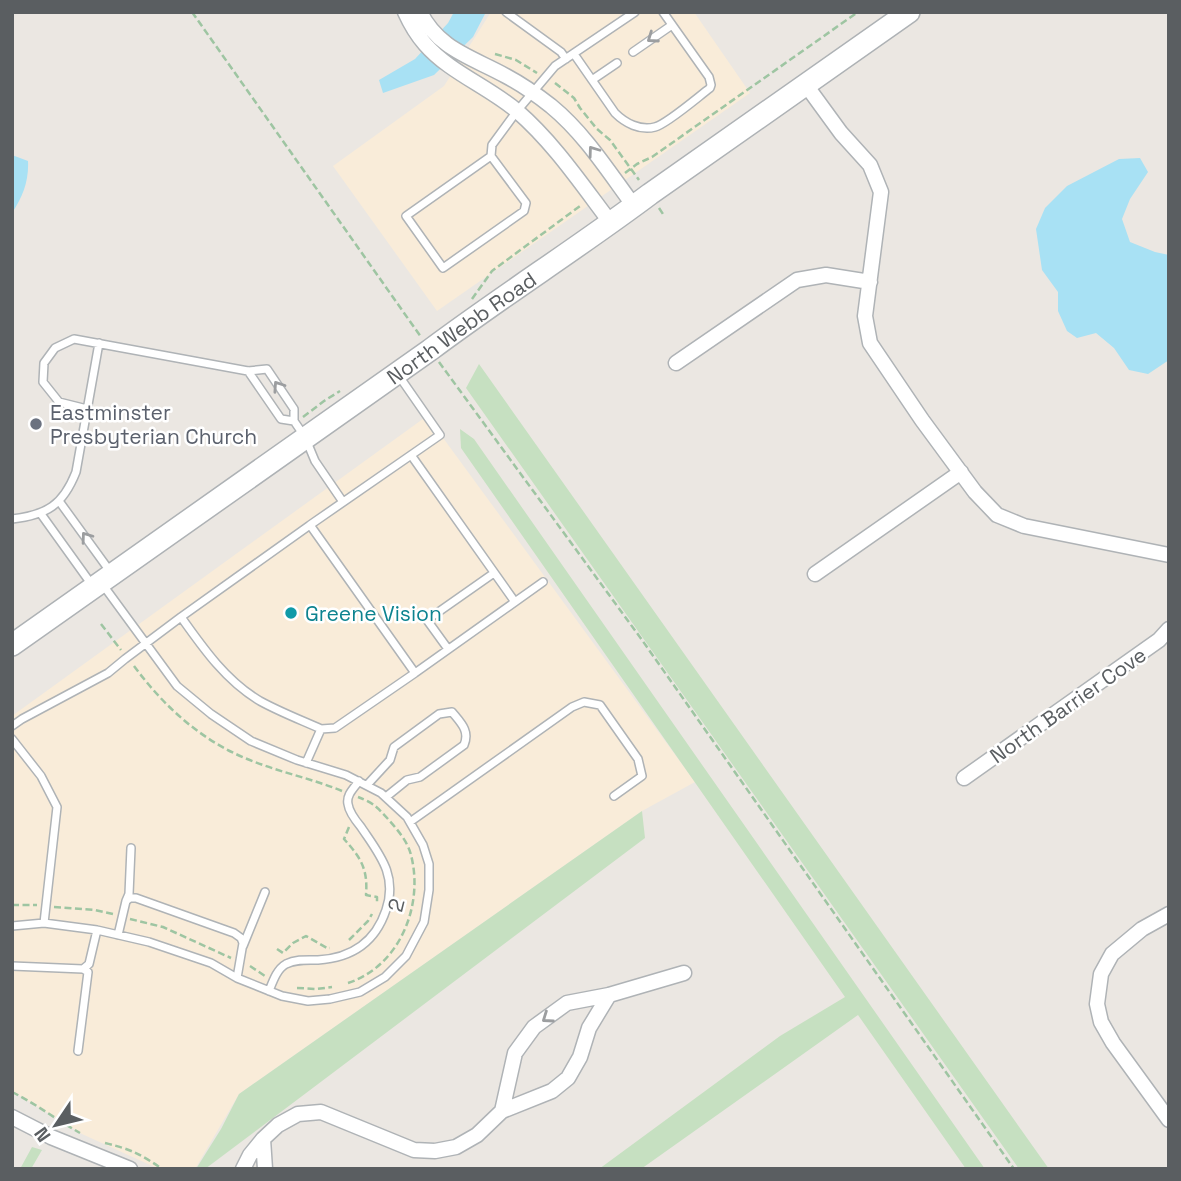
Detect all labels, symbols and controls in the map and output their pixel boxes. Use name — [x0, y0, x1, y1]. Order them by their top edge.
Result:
one-way arrow — [647, 30, 660, 42]
one-way arrow — [589, 146, 602, 159]
street label: North Webb Road — [381, 265, 541, 390]
one-way arrow — [274, 381, 287, 394]
place label: Eastminster Presbyterian Church — [50, 399, 257, 450]
marker: Eastminster Presbyterian Church — [28, 416, 44, 432]
one-way arrow — [82, 533, 94, 545]
place label: Greene Vision — [305, 600, 442, 627]
marker: Greene Vision — [283, 605, 299, 621]
street label: North Barrier Cove — [985, 641, 1151, 769]
street label: 2 — [381, 896, 411, 914]
one-way arrow — [542, 1010, 555, 1022]
north arrow — [21, 1090, 91, 1160]
text: N — [29, 1122, 56, 1147]

